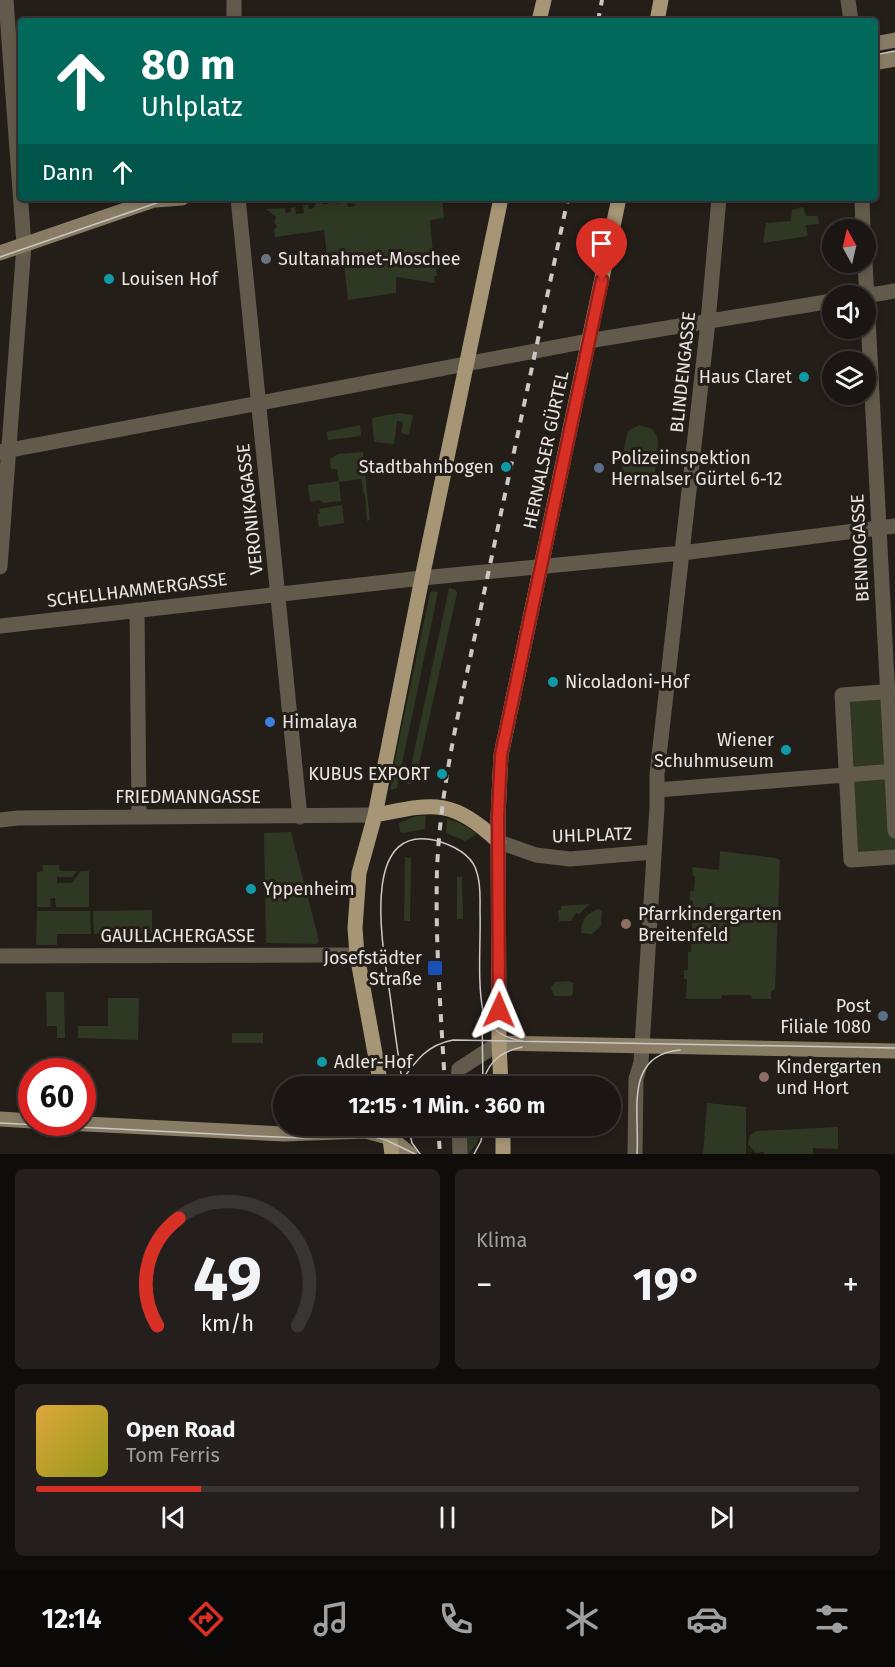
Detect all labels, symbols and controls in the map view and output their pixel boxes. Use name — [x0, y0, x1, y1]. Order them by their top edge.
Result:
text: 80 m — [141, 40, 235, 90]
icon: ahead — [42, 42, 120, 120]
text: Uhlplatz — [141, 91, 243, 123]
icon: ahead — [106, 156, 139, 189]
text: Dann — [42, 159, 94, 186]
pin — [576, 218, 627, 280]
north arrow — [822, 219, 876, 273]
map controls — [822, 219, 876, 405]
icon: arrive — [585, 227, 618, 260]
place label: Sultanahmet-Moschee — [278, 248, 461, 270]
marker: Sultanahmet-Moschee — [259, 252, 273, 266]
place label: Louisen Hof — [121, 268, 220, 290]
marker: Louisen Hof — [102, 272, 116, 286]
button: sound — [822, 285, 876, 339]
street label: BLINDENGASSE — [666, 310, 700, 434]
button: layers — [822, 351, 876, 405]
place label: Haus Claret — [699, 366, 792, 388]
street label: HERNALSER GÜRTEL — [519, 369, 573, 531]
marker: Haus Claret — [797, 370, 811, 384]
street label: VERONIKAGASSE — [232, 442, 268, 576]
place label: Polizeiinspektion Hernalser Gürtel 6-12 — [611, 447, 783, 490]
place label: Stadtbahnbogen — [359, 456, 494, 478]
marker: Stadtbahnbogen — [499, 460, 513, 474]
marker: Polizeiinspektion Hernalser Gürtel 6-12 — [592, 461, 606, 475]
street label: BENNOGASSE — [846, 493, 874, 603]
street label: SCHELLHAMMERGASSE — [46, 568, 228, 612]
place label: Nicoladoni-Hof — [565, 671, 691, 693]
marker: Nicoladoni-Hof — [546, 675, 560, 689]
place label: Himalaya — [282, 711, 357, 733]
marker: Himalaya — [263, 715, 277, 729]
place label: Wiener Schuhmuseum — [654, 729, 774, 772]
marker: Wiener Schuhmuseum — [779, 743, 793, 757]
place label: KUBUS EXPORT — [308, 763, 431, 785]
marker: KUBUS EXPORT — [435, 767, 449, 781]
street label: FRIEDMANNGASSE — [115, 786, 261, 808]
street label: UHLPLATZ — [551, 823, 633, 847]
place label: Yppenheim — [263, 878, 355, 900]
marker: Yppenheim — [244, 882, 258, 896]
place label: Pfarrkindergarten Breitenfeld — [638, 903, 782, 946]
marker: Pfarrkindergarten Breitenfeld — [619, 917, 633, 931]
street label: GAULLACHERGASSE — [101, 925, 255, 947]
place label: Josefstädter Straße — [324, 947, 422, 990]
marker: Josefstädter Straße — [426, 959, 444, 977]
position arrow — [467, 978, 531, 1042]
place label: Post Filiale 1080 — [780, 995, 871, 1038]
marker: Post Filiale 1080 — [876, 1009, 890, 1023]
place label: Adler-Hof — [334, 1051, 414, 1073]
marker: Adler-Hof — [315, 1055, 329, 1069]
place label: Kindergarten und Hort — [776, 1056, 882, 1099]
speed limit sign: 60 — [18, 1058, 96, 1136]
marker: Kindergarten und Hort — [757, 1070, 771, 1084]
text: 12:15 · 1 Min. · 360 m — [349, 1092, 545, 1119]
text: Klima — [476, 1228, 527, 1252]
text: 49 — [193, 1242, 262, 1317]
text: 19° — [633, 1258, 702, 1312]
text: − — [476, 1265, 493, 1305]
text: + — [843, 1265, 859, 1305]
text: km/h — [201, 1311, 254, 1337]
text: Open Road — [126, 1416, 236, 1443]
text: Tom Ferris — [126, 1443, 220, 1467]
icon: previous — [157, 1501, 190, 1534]
icon: pause — [431, 1501, 464, 1534]
icon: next — [705, 1501, 738, 1534]
icon: directions — [185, 1598, 227, 1640]
icon: music — [310, 1598, 352, 1640]
icon: phone — [435, 1598, 477, 1640]
icon: climate — [561, 1598, 603, 1640]
icon: car — [686, 1598, 728, 1640]
icon: filters — [811, 1598, 853, 1640]
text: 12:14 — [42, 1603, 101, 1635]

